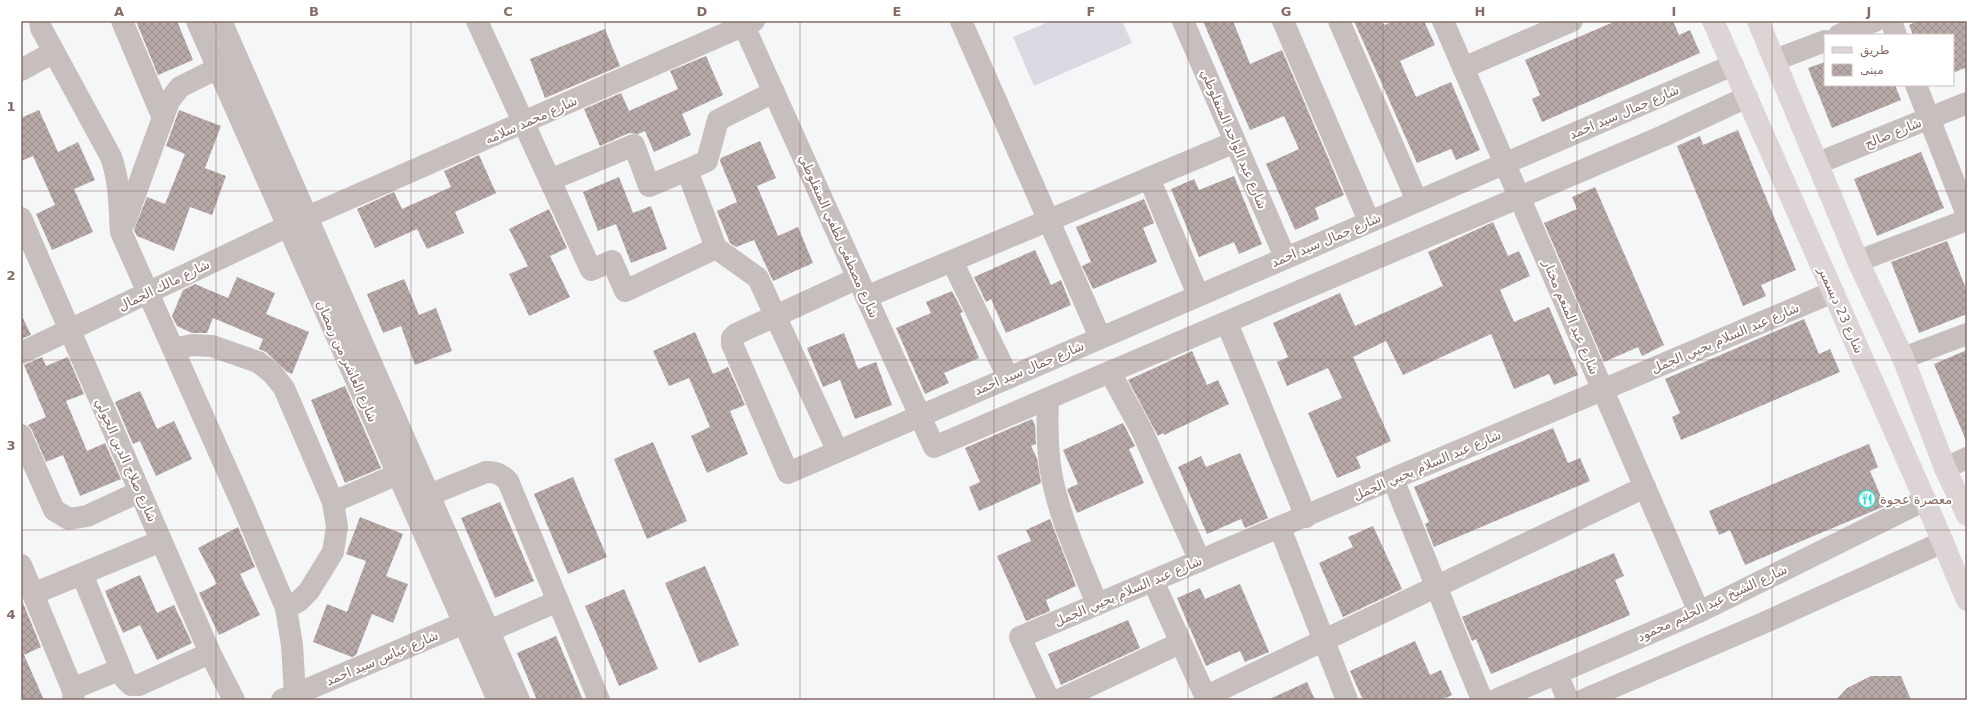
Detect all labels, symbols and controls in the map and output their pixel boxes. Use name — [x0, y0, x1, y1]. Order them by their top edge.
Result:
text: A — [114, 4, 124, 19]
text: B — [309, 4, 319, 19]
text: C — [503, 4, 513, 19]
text: D — [697, 4, 708, 19]
text: E — [893, 4, 901, 19]
text: F — [1087, 4, 1095, 19]
text: G — [1281, 4, 1291, 19]
text: H — [1475, 4, 1485, 19]
text: I — [1672, 4, 1676, 19]
text: J — [1866, 4, 1871, 19]
legend — [1824, 34, 1954, 86]
text: طريق — [1860, 43, 1890, 58]
text: مبنى — [1860, 63, 1884, 77]
street label: شارع عبد الواحد المنفلوطي — [1197, 67, 1270, 212]
street label: شارع جمال سيد احمد — [1567, 82, 1682, 143]
street label: شارع محمد سلامه — [483, 93, 580, 148]
text: 1 — [6, 99, 16, 114]
street label: شارع صالح — [1862, 115, 1924, 152]
street label: شارع مصطفى لطفي المنفلوطي — [795, 152, 882, 321]
street label: شارع جمال سيد احمد — [1269, 210, 1384, 271]
street label: شارع مالك الجمال — [116, 256, 213, 315]
street label: شارع عبد المنعم مختار — [1539, 256, 1602, 377]
street label: شارع 23 ديسمبر — [1814, 263, 1867, 356]
text: 2 — [6, 268, 16, 283]
street label: شارع العاشر من رمضان — [312, 298, 381, 425]
street label: شارع عبد السلام يحيي الجمل — [1649, 300, 1802, 377]
street label: شارع جمال سيد احمد — [972, 338, 1087, 399]
street label: شارع صلاح الدين الجولي — [91, 396, 160, 525]
street label: شارع عبد السلام يحيي الجمل — [1351, 427, 1504, 504]
text: 3 — [6, 438, 16, 453]
restaurant icon: معصرة عجوة — [1857, 489, 1877, 509]
place label: معصرة عجوة — [1880, 492, 1952, 508]
street label: شارع عبد السلام يحيي الجمل — [1052, 553, 1205, 630]
street label: شارع الشيخ عبد الحليم محمود — [1635, 562, 1790, 645]
text: 4 — [6, 607, 16, 622]
street label: شارع عباس سيد احمد — [324, 628, 441, 689]

